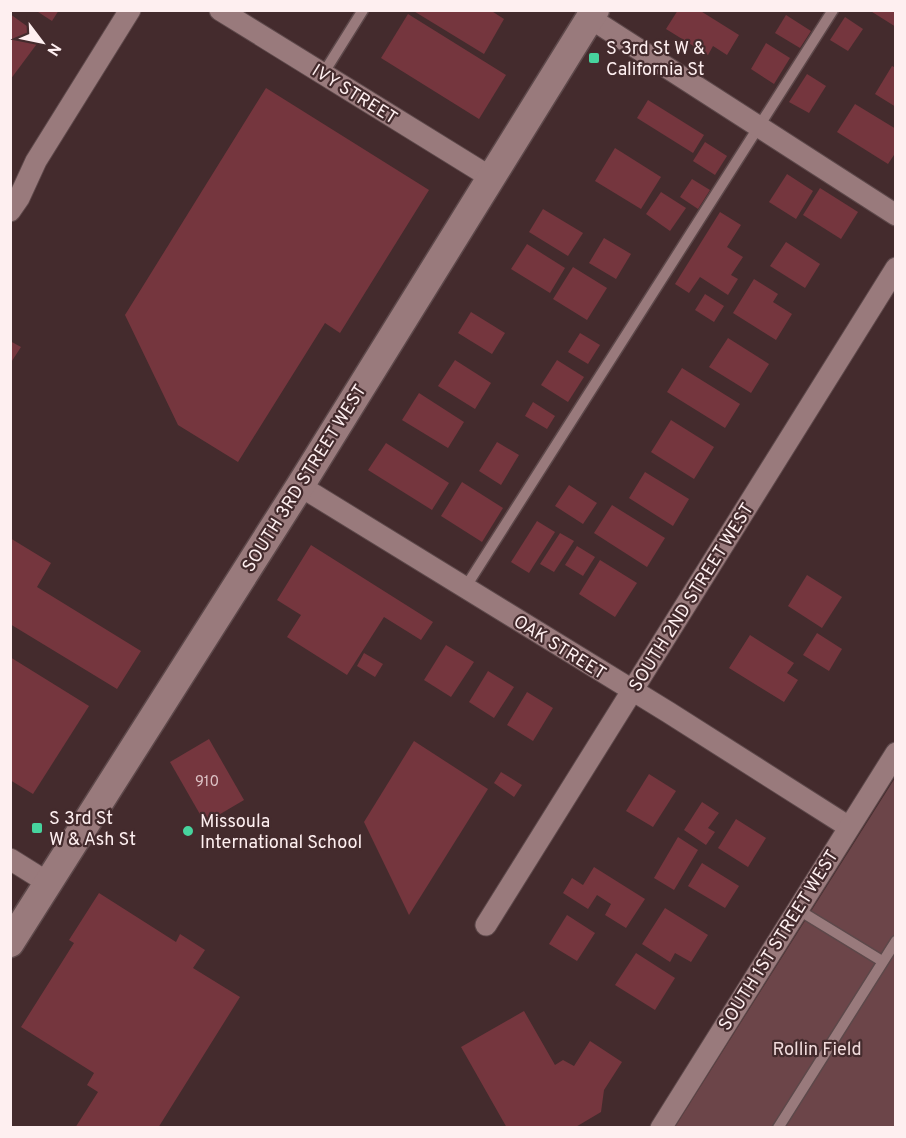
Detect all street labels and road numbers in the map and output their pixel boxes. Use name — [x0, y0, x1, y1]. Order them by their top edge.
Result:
street label: IVY STREET — [307, 60, 401, 131]
street label: SOUTH 3RD STREET WEST — [238, 381, 373, 577]
street label: SOUTH 2ND STREET WEST — [625, 499, 760, 696]
street label: OAK STREET — [509, 611, 610, 686]
street label: SOUTH 1ST STREET WEST — [714, 846, 844, 1036]

